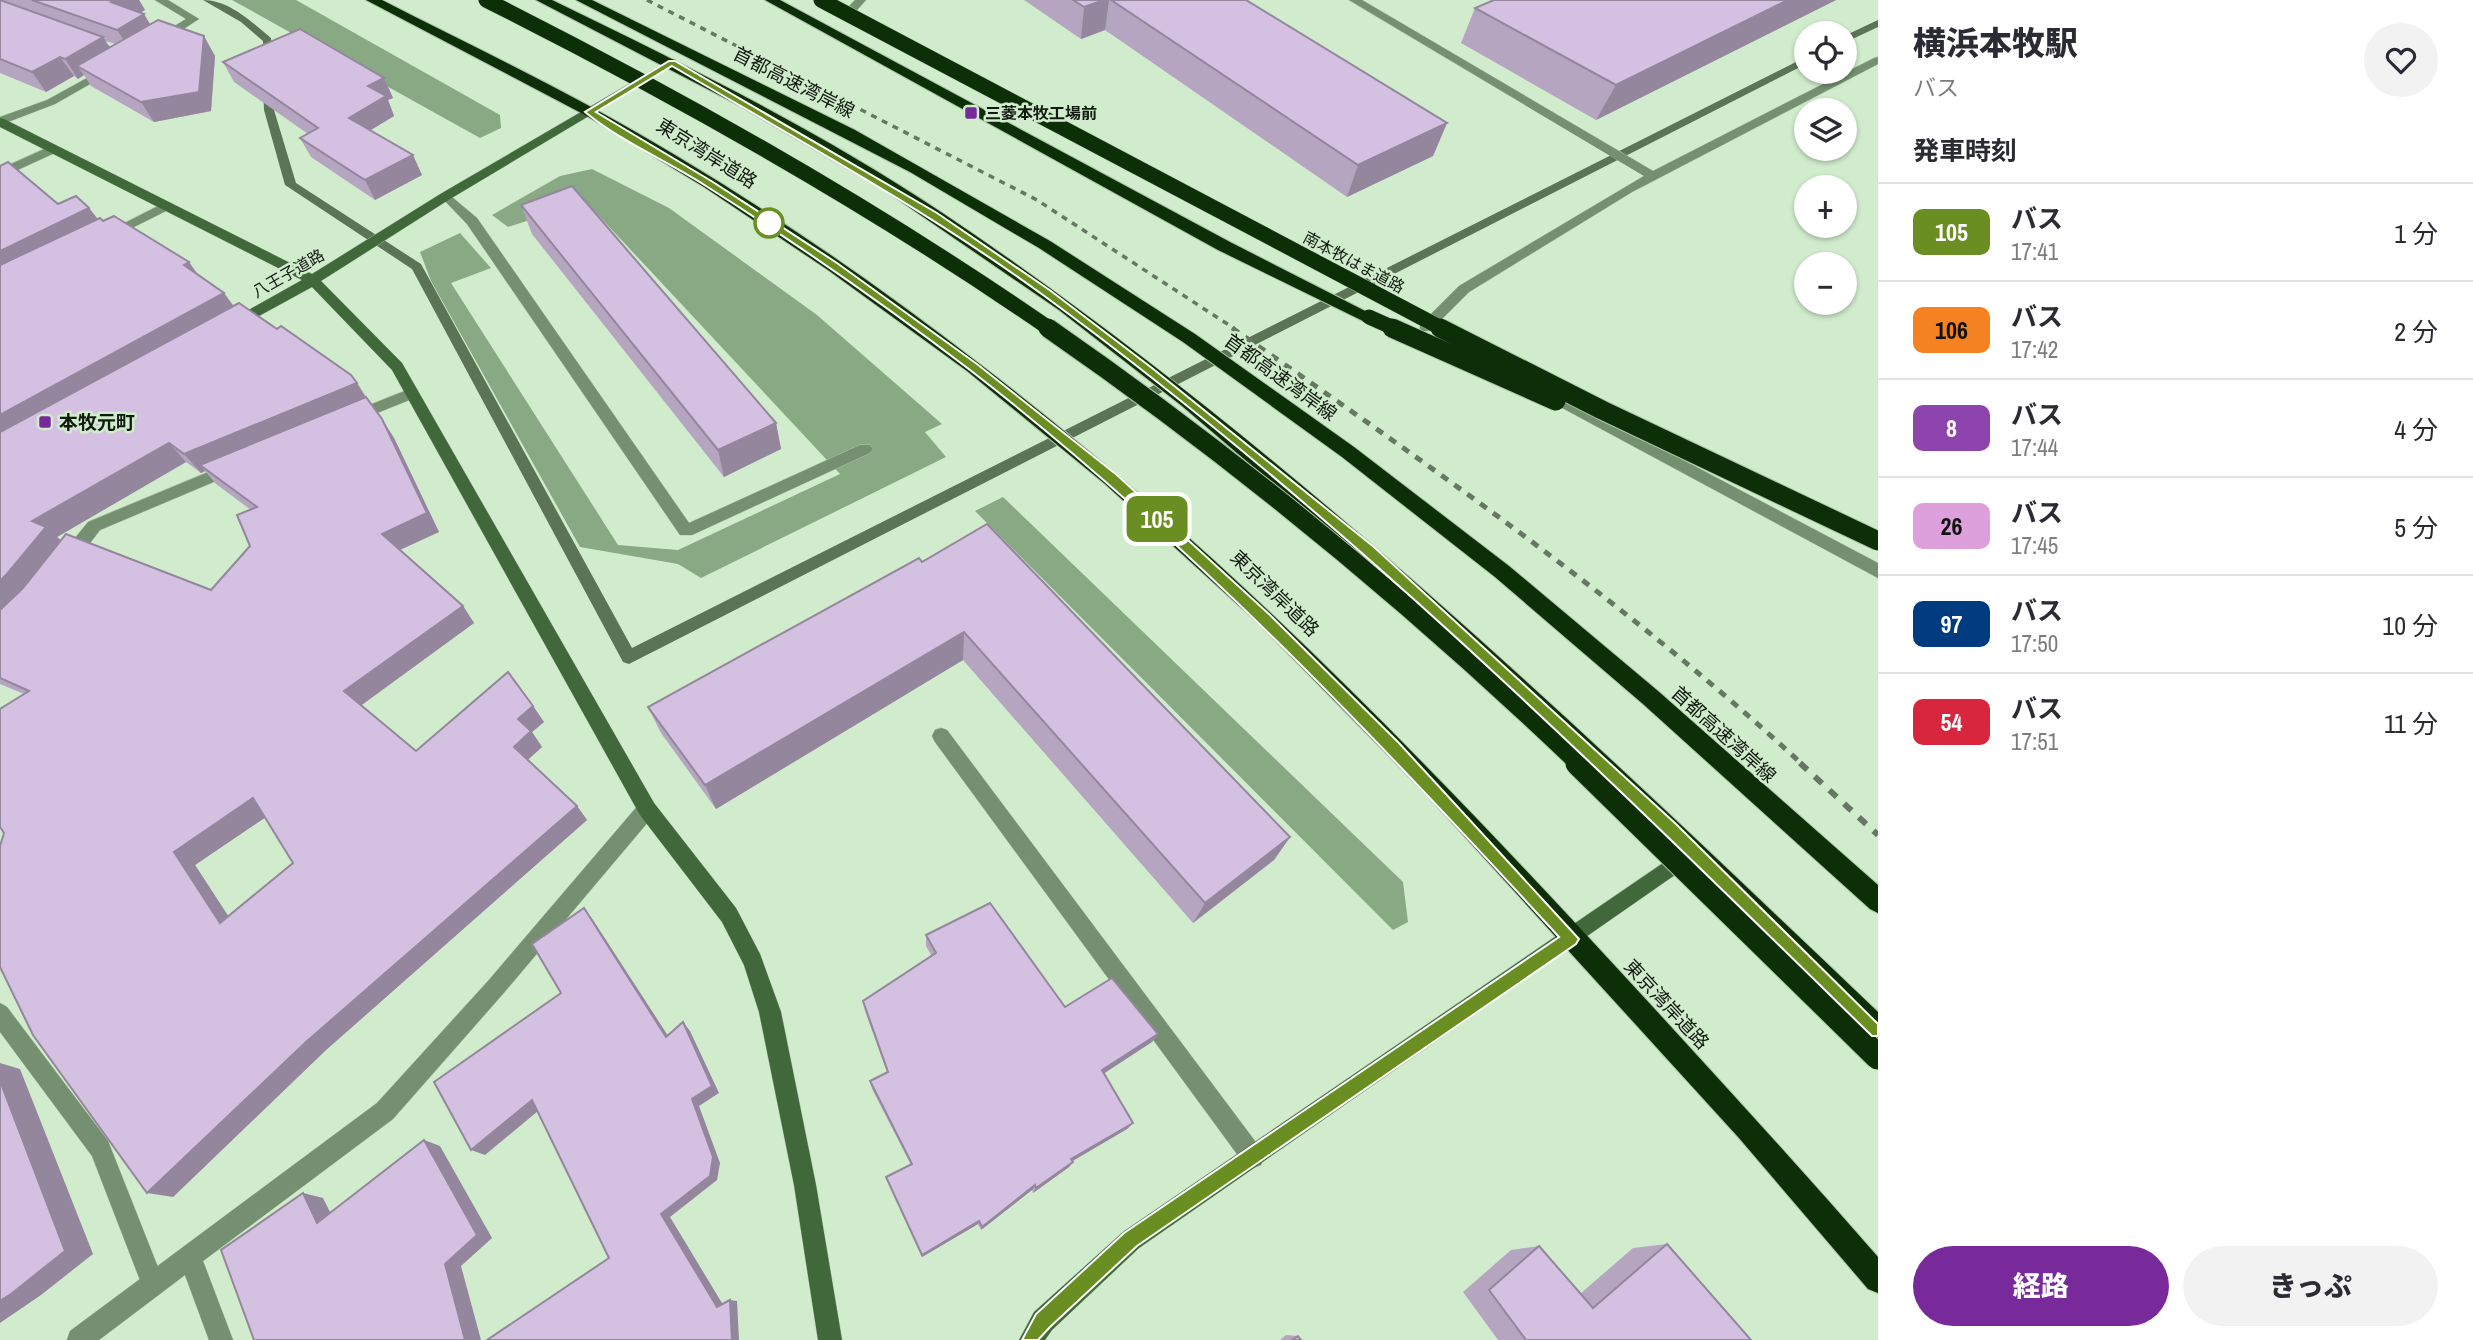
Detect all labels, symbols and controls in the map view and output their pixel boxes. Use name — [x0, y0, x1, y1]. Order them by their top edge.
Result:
map controls — [1794, 21, 1857, 315]
button: locate — [1794, 21, 1857, 84]
text: 横浜本牧駅 — [1913, 21, 2078, 65]
button: heart — [2364, 23, 2438, 97]
street label: 首都高速湾岸線 — [729, 40, 859, 124]
text: バス — [1913, 72, 1959, 103]
button: layers — [1794, 98, 1857, 161]
place label: 三菱本牧工場前 — [985, 102, 1097, 124]
marker: 三菱本牧工場前 — [963, 105, 979, 121]
street label: 東京湾岸道路 — [652, 112, 762, 194]
text: 発車時刻 — [1913, 133, 2017, 168]
button: + — [1794, 175, 1857, 238]
text: バス — [2011, 201, 2063, 236]
unlabelled marker — [754, 208, 784, 238]
text: 105 — [1935, 216, 1968, 248]
text: 1 分 — [2394, 216, 2438, 251]
street label: 南本牧はま道路 — [1299, 226, 1409, 298]
text: 17:41 — [2011, 236, 2058, 267]
street label: 八王子道路 — [248, 243, 328, 303]
button: − — [1794, 252, 1857, 315]
text: バス — [2011, 299, 2063, 334]
text: 106 — [1935, 314, 1968, 346]
text: 2 分 — [2394, 314, 2438, 349]
street label: 首都高速湾岸線 — [1220, 327, 1342, 427]
text: 17:42 — [2011, 334, 2058, 365]
text: バス — [2011, 397, 2063, 432]
place label: 本牧元町 — [59, 409, 135, 435]
text: 8 — [1946, 412, 1957, 444]
text: 4 分 — [2394, 412, 2438, 447]
marker: 本牧元町 — [37, 414, 53, 430]
text: 17:44 — [2011, 432, 2058, 463]
text: バス — [2011, 495, 2063, 530]
line badge: 105 — [1117, 496, 1197, 542]
text: 105 — [1141, 503, 1173, 535]
text: 26 — [1941, 510, 1962, 542]
text: 5 分 — [2394, 510, 2438, 545]
text: 17:45 — [2011, 530, 2058, 561]
street label: 東京湾岸道路 — [1225, 544, 1325, 642]
text: バス — [2011, 593, 2063, 628]
text: 97 — [1941, 608, 1962, 640]
text: 10 分 — [2382, 608, 2438, 643]
text: 17:50 — [2011, 628, 2058, 659]
street label: 首都高速湾岸線 — [1666, 680, 1782, 788]
text: バス — [2011, 691, 2063, 726]
text: 54 — [1941, 706, 1962, 738]
text: 11 分 — [2384, 706, 2438, 741]
text: 17:51 — [2011, 726, 2058, 757]
street label: 東京湾岸道路 — [1619, 953, 1715, 1055]
button: 経路 — [1913, 1246, 2169, 1326]
button: きっぷ — [2183, 1246, 2438, 1326]

